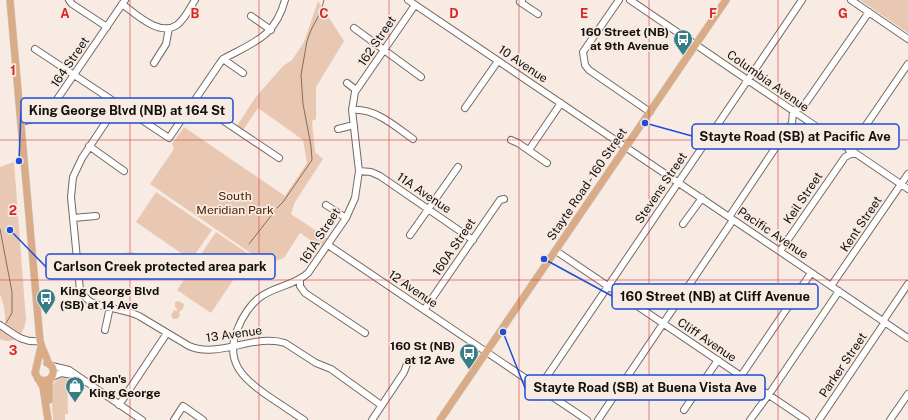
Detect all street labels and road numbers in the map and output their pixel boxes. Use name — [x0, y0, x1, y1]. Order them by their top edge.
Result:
street label: 162 Street — [355, 13, 399, 69]
street label: 164 Street — [48, 34, 92, 90]
street label: 10 Avenue — [496, 42, 550, 86]
street label: Columbia Avenue — [724, 48, 812, 115]
street label: Stayte Road - 160 Street — [544, 125, 630, 243]
street label: Stevens Street — [632, 150, 690, 226]
street label: Keil Street — [781, 169, 826, 226]
street label: 11A Avenue — [394, 170, 454, 216]
street label: Kent Street — [837, 193, 885, 254]
street label: Pacific Avenue — [735, 204, 811, 262]
street label: 161A Street — [297, 205, 343, 267]
street label: 160A Street — [430, 215, 478, 278]
street label: 12 Avenue — [386, 267, 440, 311]
street label: Cliff Avenue — [675, 315, 739, 365]
street label: 13 Avenue — [205, 323, 263, 345]
street label: Parker Street — [816, 330, 870, 400]

